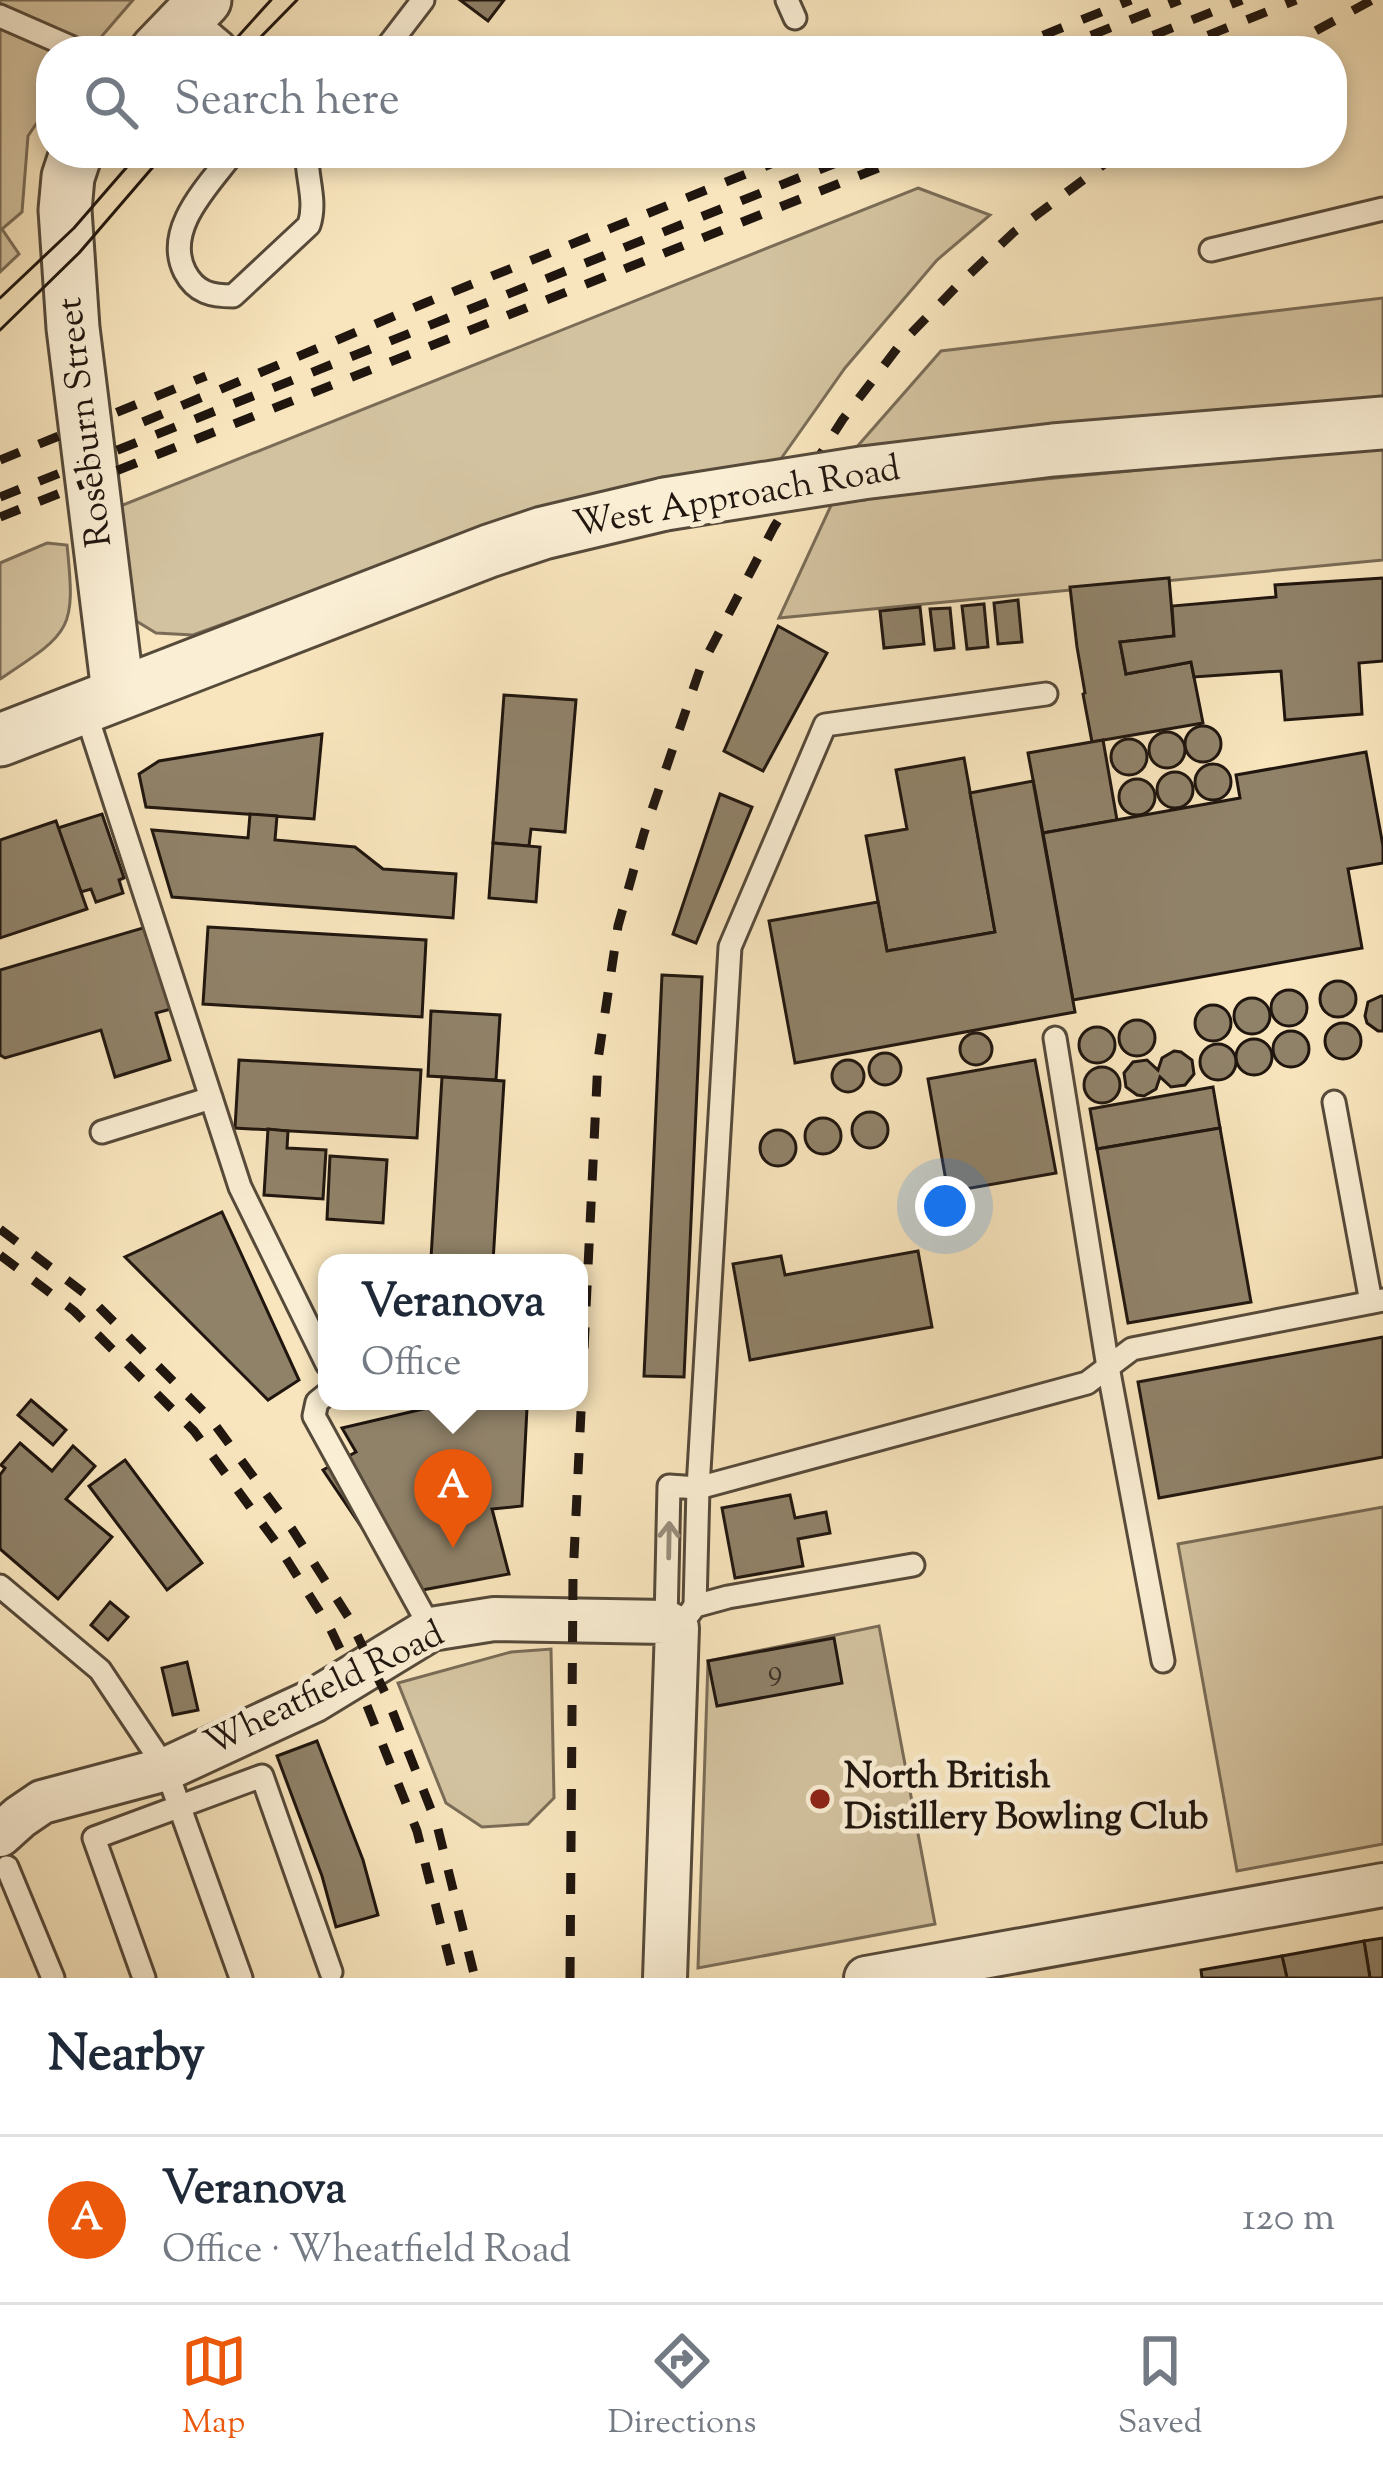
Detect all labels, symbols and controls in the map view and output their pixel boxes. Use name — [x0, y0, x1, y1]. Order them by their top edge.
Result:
search box — [36, 36, 1347, 168]
icon: search — [78, 69, 144, 135]
text: Search here — [174, 70, 400, 135]
street label: Roseburn Street — [45, 294, 127, 550]
street label: West Approach Road — [570, 444, 904, 552]
your location — [915, 1176, 975, 1236]
popup — [318, 1254, 588, 1410]
text: Veranova — [361, 1272, 545, 1337]
text: Office — [361, 1337, 461, 1393]
pin: A — [414, 1449, 492, 1548]
one-way arrow — [657, 1521, 680, 1560]
street label: Wheatfield Road — [196, 1609, 454, 1771]
house number: 9 — [768, 1651, 782, 1694]
place label: North British Distillery Bowling Club — [844, 1752, 1208, 1845]
marker: North British Distillery Bowling Club — [807, 1786, 833, 1812]
text: Nearby — [48, 2020, 205, 2093]
text: Veranova — [162, 2159, 346, 2224]
text: A — [71, 2192, 103, 2248]
text: 120 m — [1242, 2192, 1335, 2248]
text: Office · Wheatfield Road — [162, 2224, 571, 2280]
tab: Map — [181, 2328, 247, 2448]
tab: Directions — [608, 2328, 757, 2448]
tab: Saved — [1118, 2328, 1202, 2448]

